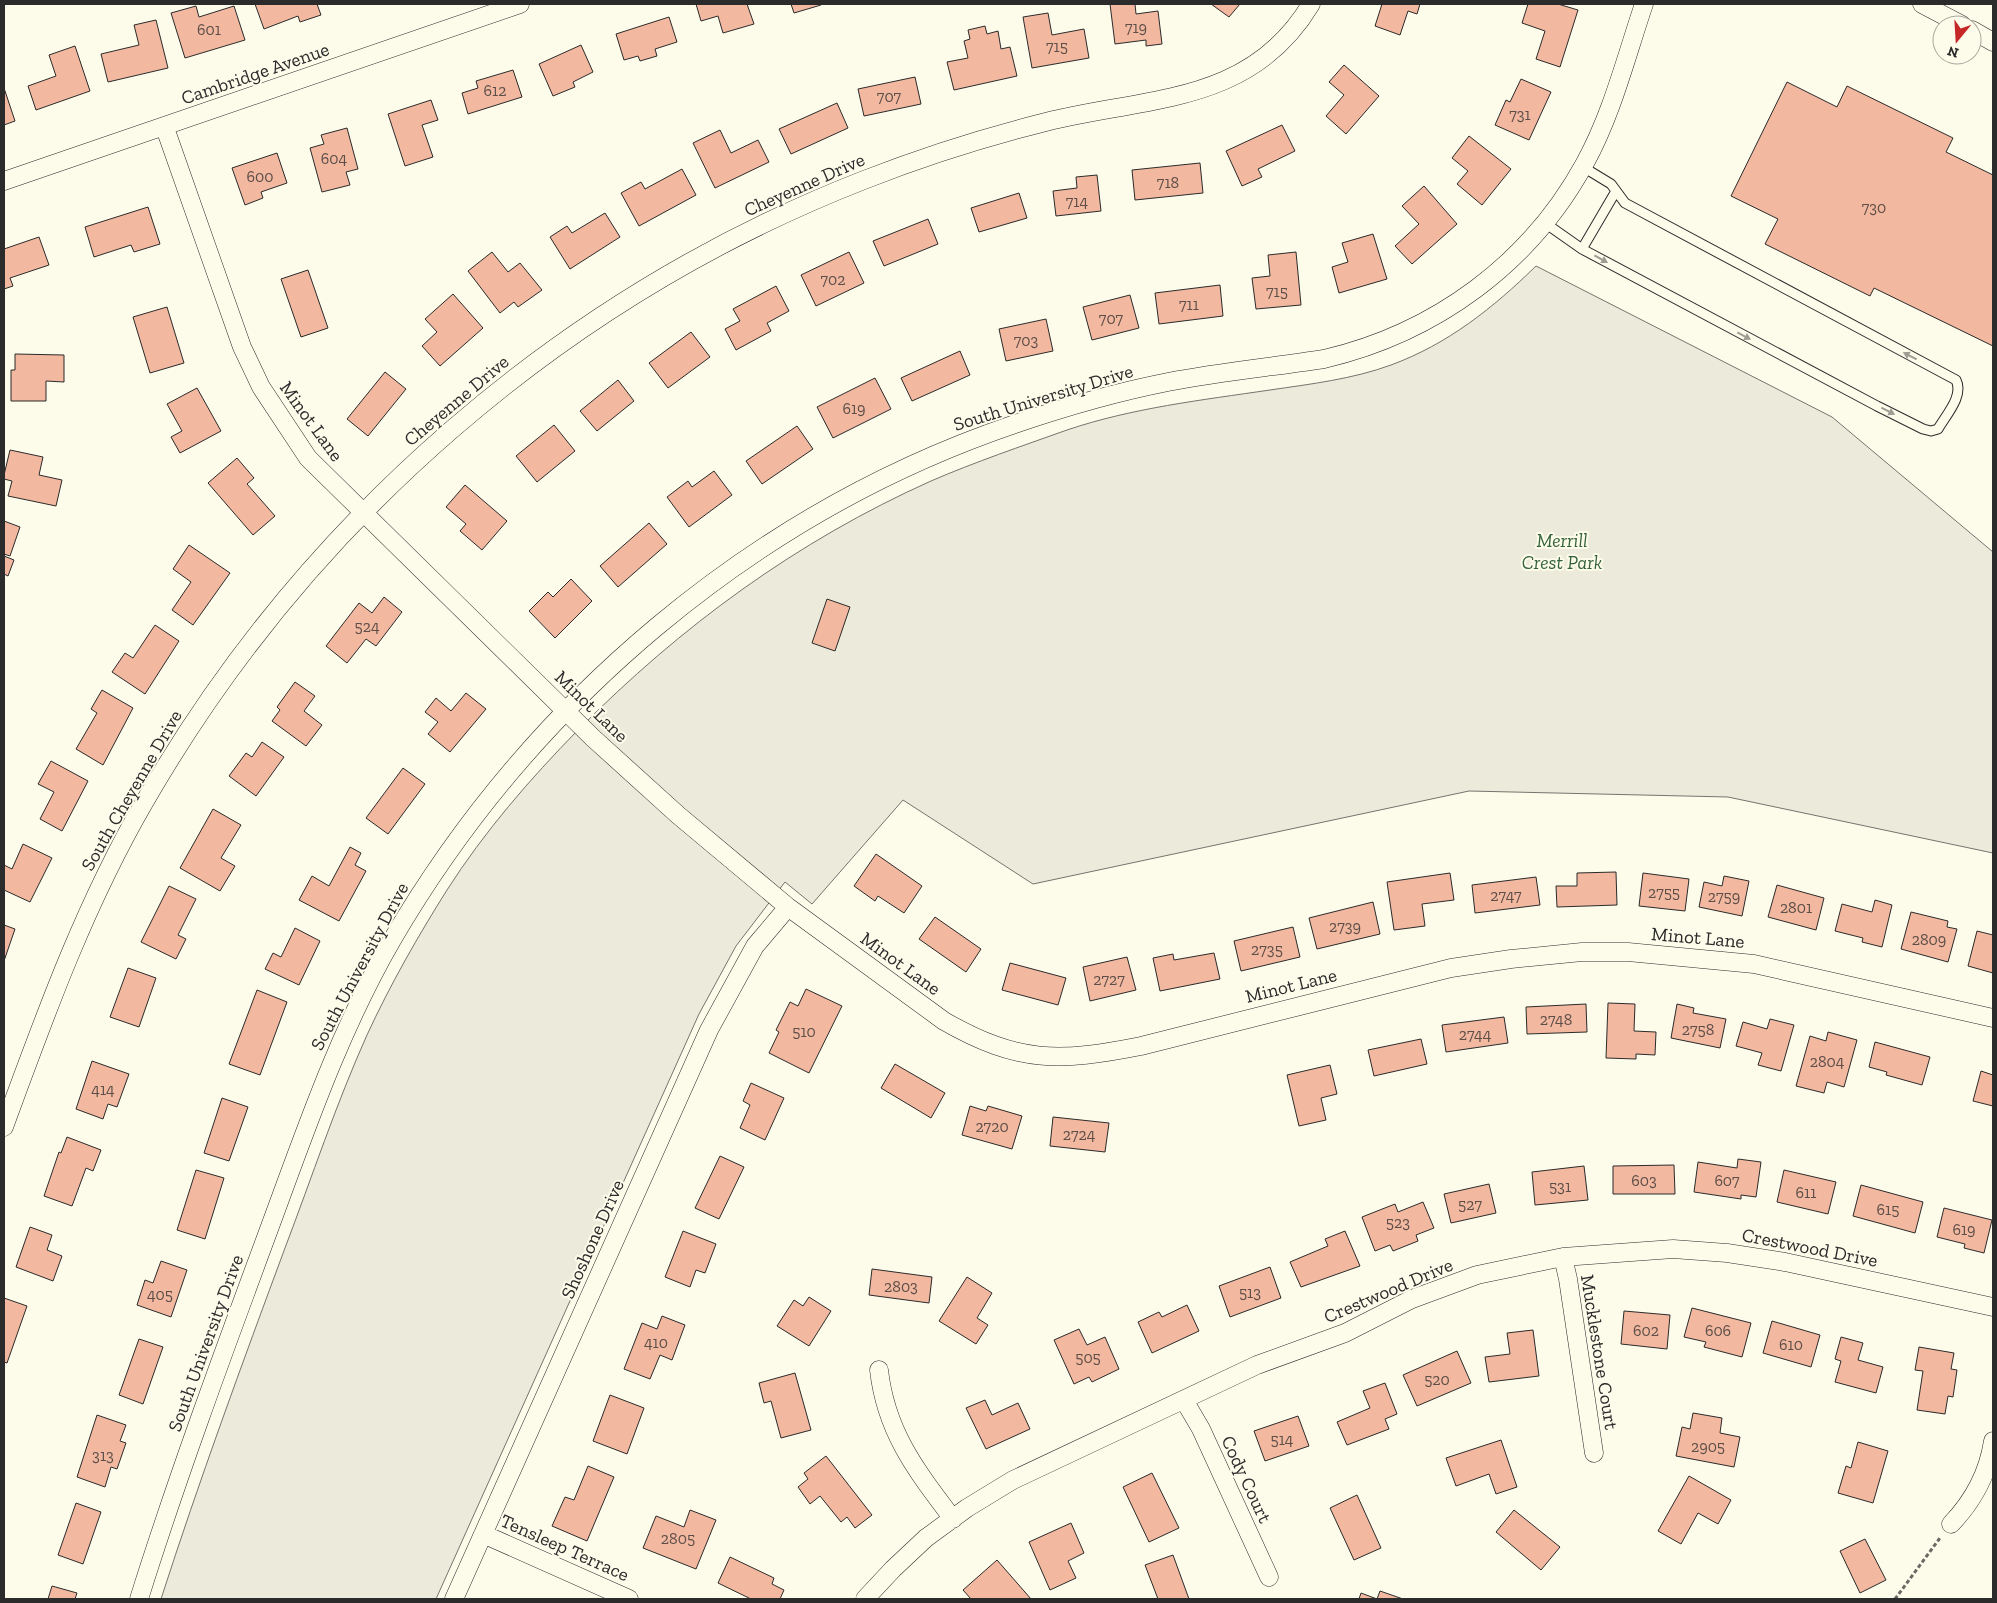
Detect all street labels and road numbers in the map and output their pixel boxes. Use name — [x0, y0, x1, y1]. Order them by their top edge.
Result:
street label: Cambridge Avenue — [178, 37, 332, 110]
street label: Cheyenne Drive — [740, 148, 868, 221]
street label: Cheyenne Drive — [399, 350, 513, 451]
street label: South University Drive — [950, 359, 1136, 436]
street label: Minot Lane — [275, 377, 348, 466]
street label: Minot Lane — [550, 666, 633, 747]
street label: South Cheyenne Drive — [76, 706, 187, 875]
street label: South University Drive — [305, 878, 413, 1054]
street label: Minot Lane — [1650, 922, 1746, 953]
street label: Minot Lane — [856, 927, 945, 1000]
street label: Minot Lane — [1243, 963, 1339, 1008]
street label: Shoshone Drive — [556, 1176, 629, 1302]
street label: Crestwood Drive — [1740, 1223, 1880, 1272]
street label: South University Drive — [163, 1251, 248, 1435]
street label: Crestwood Drive — [1320, 1253, 1456, 1328]
street label: Mucklestone Court — [1576, 1273, 1623, 1431]
street label: Cody Court — [1216, 1432, 1277, 1526]
street label: Tensleep Terrace — [497, 1509, 633, 1586]

